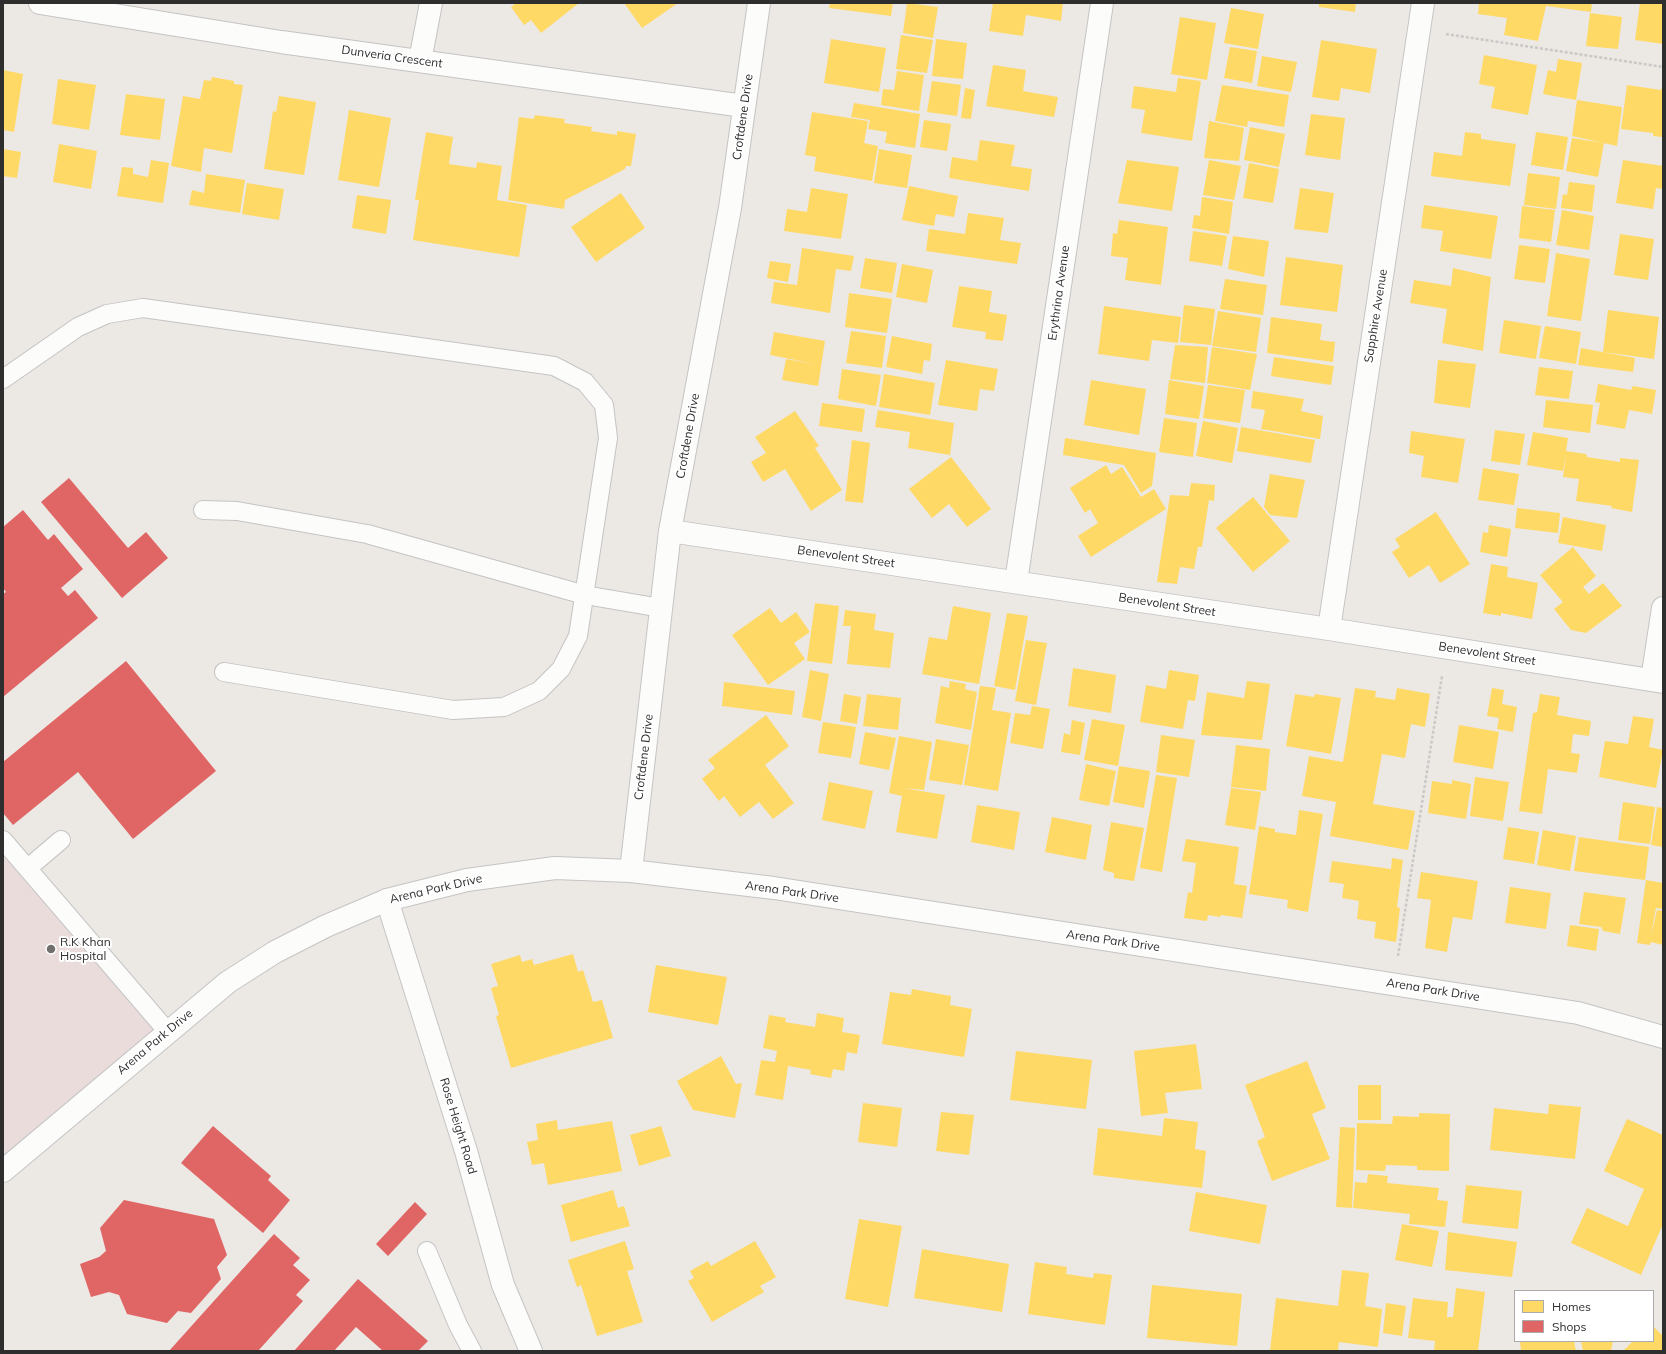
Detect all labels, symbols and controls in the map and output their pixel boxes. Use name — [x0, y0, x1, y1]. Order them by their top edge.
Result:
street label: Dunveria Crescent — [341, 43, 443, 71]
street label: Croftdene Drive — [730, 73, 756, 161]
street label: Erythrina Avenue — [1045, 245, 1073, 341]
street label: Sapphire Avenue — [1361, 268, 1391, 364]
street label: Croftdene Drive — [673, 392, 703, 480]
street label: Benevolent Street — [796, 543, 896, 571]
street label: Benevolent Street — [1117, 590, 1217, 620]
street label: Benevolent Street — [1437, 639, 1537, 669]
street label: Croftdene Drive — [632, 713, 656, 801]
street label: Arena Park Drive — [388, 871, 484, 907]
street label: Arena Park Drive — [744, 878, 840, 906]
street label: Arena Park Drive — [1065, 927, 1161, 955]
place label: R.K Khan Hospital — [60, 935, 111, 963]
marker: R.K Khan Hospital — [45, 943, 57, 955]
street label: Arena Park Drive — [1385, 976, 1481, 1004]
street label: Arena Park Drive — [114, 1006, 196, 1078]
street label: Rose Height Road — [436, 1076, 480, 1176]
legend — [1514, 1290, 1654, 1342]
text: Homes — [1552, 1299, 1591, 1314]
text: Shops — [1552, 1319, 1587, 1334]

